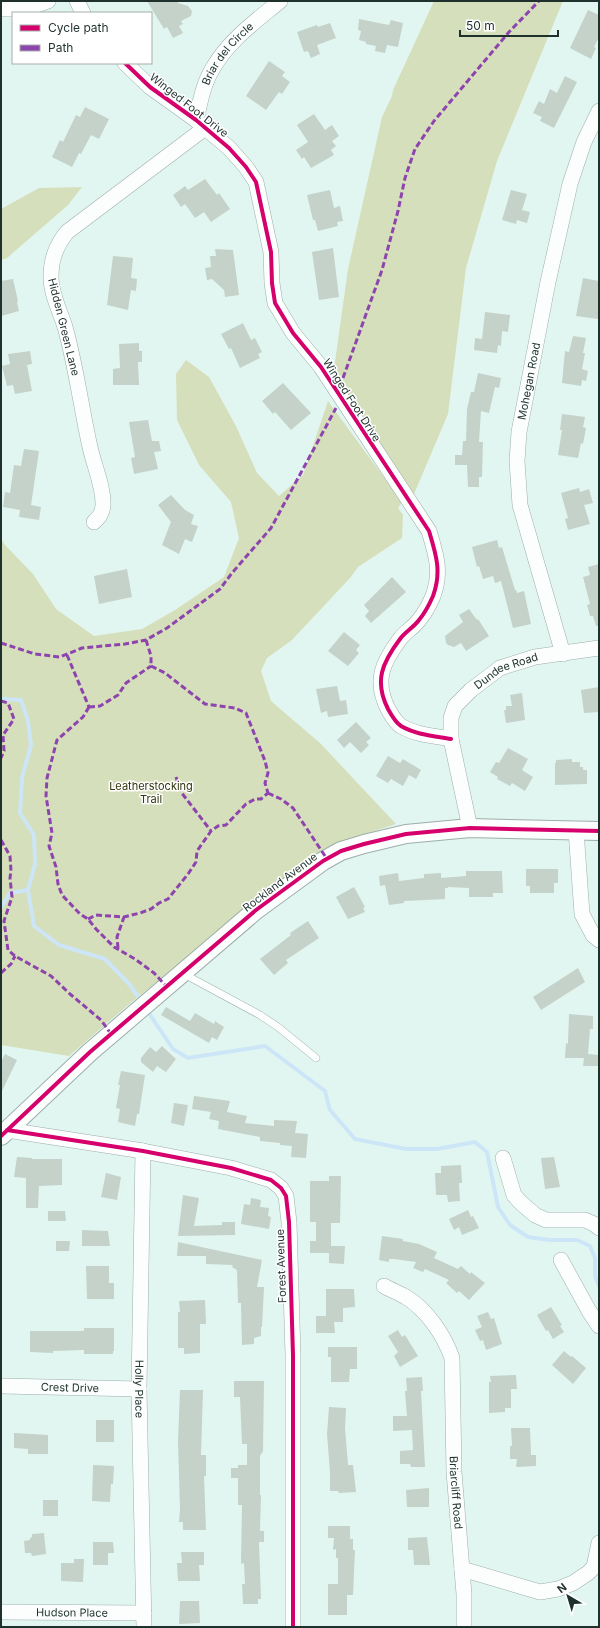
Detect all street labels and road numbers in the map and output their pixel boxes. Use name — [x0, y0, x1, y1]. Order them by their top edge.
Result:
street label: Briar del Circle — [199, 19, 256, 87]
street label: Winged Foot Drive — [147, 70, 231, 140]
street label: Hidden Green Lane — [45, 277, 83, 377]
street label: Mohegan Road — [514, 341, 543, 421]
street label: Winged Foot Drive — [320, 356, 384, 444]
street label: Dundee Road — [471, 650, 540, 692]
street label: Rockland Avenue — [240, 849, 320, 915]
street label: Forest Avenue — [273, 1229, 289, 1303]
street label: Holly Place — [132, 1360, 147, 1418]
street label: Crest Drive — [41, 1380, 99, 1395]
street label: Briarcliff Road — [447, 1456, 466, 1530]
street label: Hudson Place — [36, 1605, 108, 1620]

